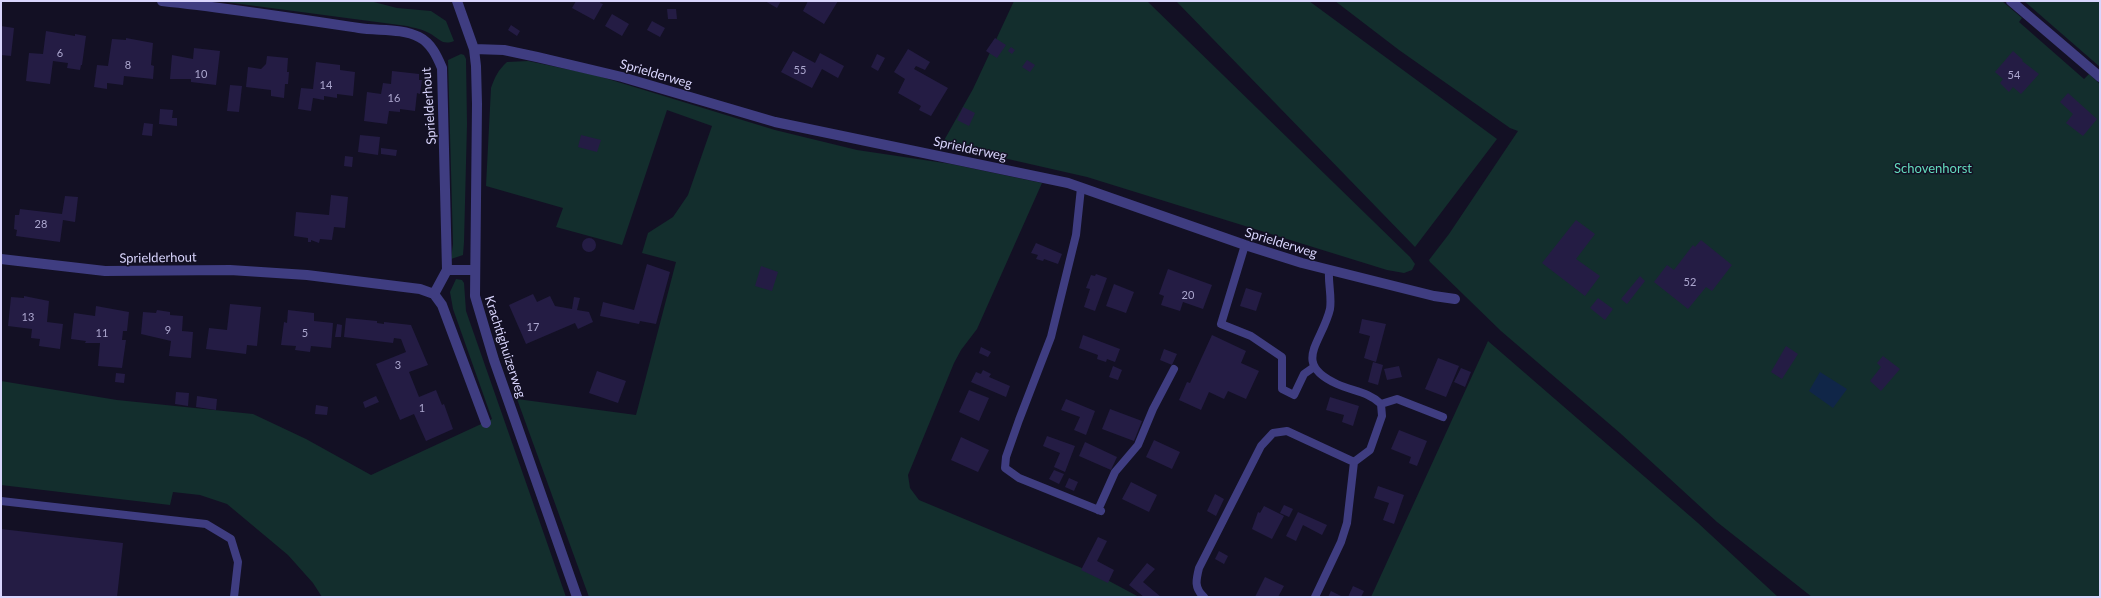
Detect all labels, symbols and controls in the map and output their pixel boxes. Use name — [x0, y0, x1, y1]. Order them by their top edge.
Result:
house number: 6 — [57, 46, 63, 60]
street label: Sprielderweg — [618, 56, 694, 92]
house number: 8 — [125, 58, 131, 72]
house number: 55 — [794, 63, 806, 77]
house number: 10 — [195, 67, 207, 81]
street label: Sprielderhout — [419, 67, 439, 145]
house number: 54 — [2008, 68, 2020, 82]
house number: 14 — [320, 78, 332, 92]
house number: 16 — [388, 91, 400, 105]
street label: Sprielderweg — [932, 134, 1008, 164]
park label: Schovenhorst — [1894, 161, 1972, 177]
house number: 28 — [35, 217, 47, 231]
street label: Sprielderweg — [1243, 225, 1319, 261]
street label: Sprielderhout — [119, 250, 197, 266]
house number: 52 — [1684, 275, 1696, 289]
house number: 20 — [1182, 288, 1194, 302]
street label: Krachtighuizerweg — [481, 294, 529, 400]
house number: 13 — [22, 310, 34, 324]
house number: 17 — [527, 320, 539, 334]
house number: 9 — [165, 323, 171, 337]
house number: 11 — [96, 326, 108, 340]
house number: 5 — [302, 326, 308, 340]
house number: 3 — [395, 358, 401, 372]
house number: 1 — [419, 401, 425, 415]

